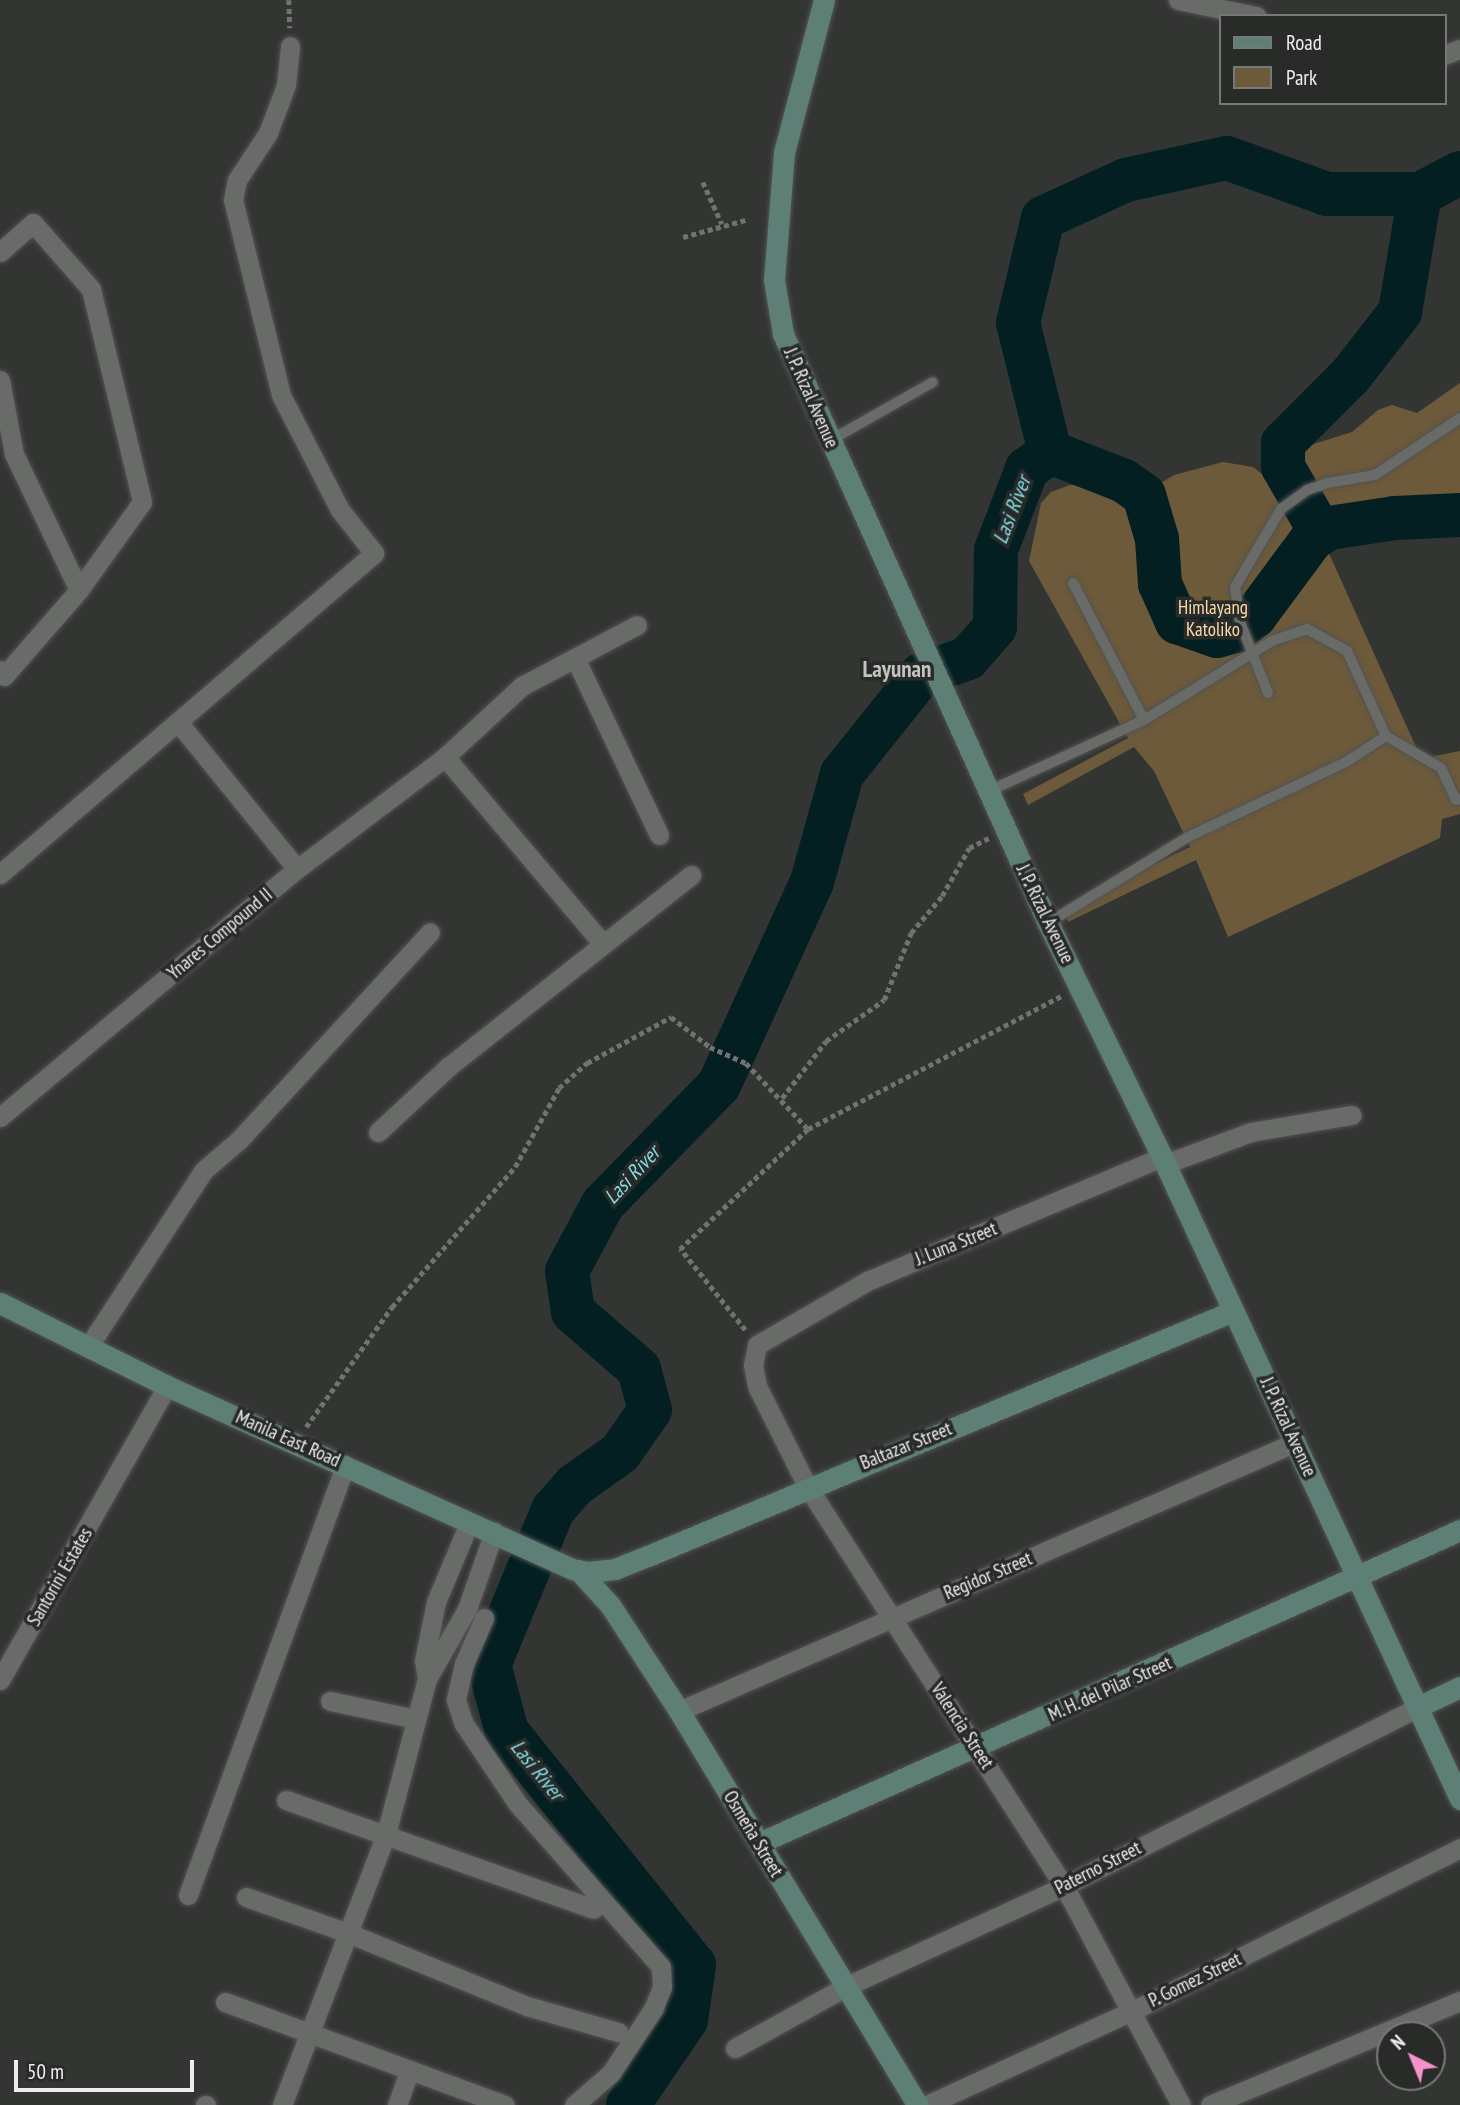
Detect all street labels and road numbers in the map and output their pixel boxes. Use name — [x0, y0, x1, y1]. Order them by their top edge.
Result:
street label: J. P. Rizal Avenue — [778, 343, 844, 453]
street label: J. P. Rizal Avenue — [1011, 859, 1079, 969]
street label: Ynares Compound II — [163, 884, 277, 984]
street label: J. Luna Street — [911, 1217, 1001, 1271]
street label: J. P. Rizal Avenue — [1254, 1372, 1322, 1482]
street label: Manila East Road — [232, 1406, 344, 1472]
street label: Baltazar Street — [857, 1417, 955, 1475]
street label: Santorini Estates — [23, 1524, 97, 1630]
street label: Regidor Street — [941, 1547, 1035, 1605]
street label: M. H. del Pilar Street — [1044, 1651, 1176, 1727]
street label: Valencia Street — [926, 1679, 998, 1773]
street label: Osmeña Street — [718, 1787, 788, 1881]
street label: Paterno Street — [1051, 1837, 1145, 1899]
street label: P. Gomez Street — [1144, 1947, 1246, 2013]

